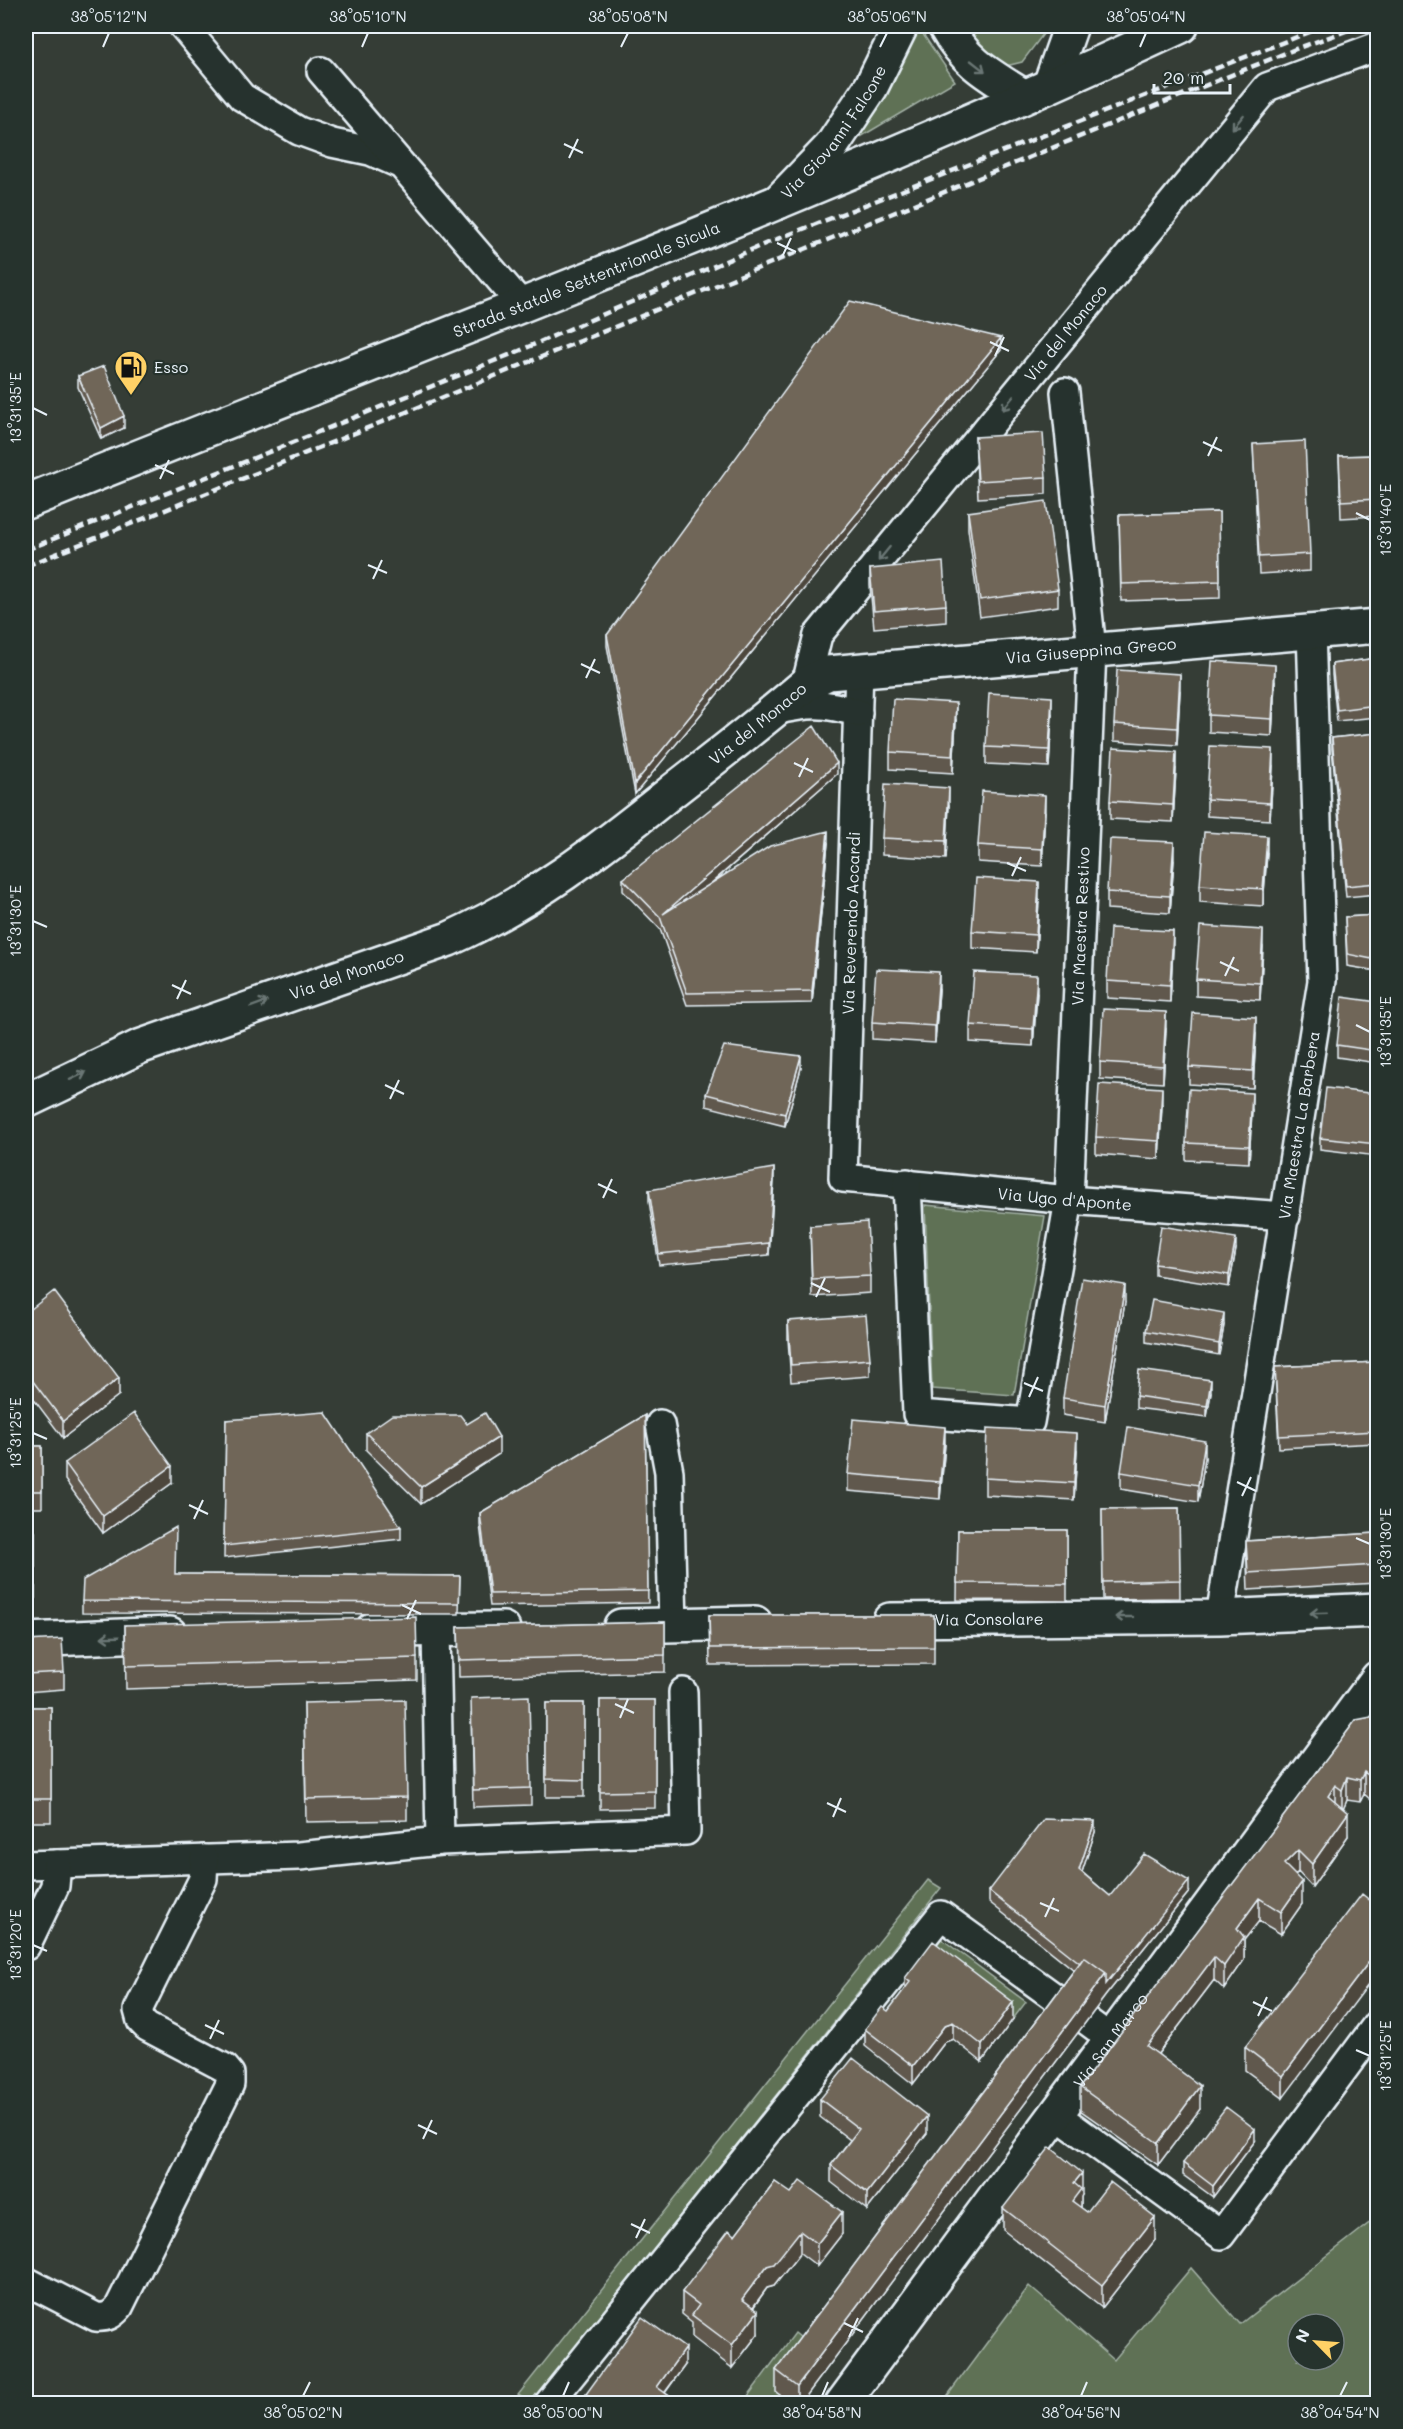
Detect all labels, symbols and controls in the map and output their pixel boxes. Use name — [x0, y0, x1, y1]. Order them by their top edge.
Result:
text: 38°05'12"N — [71, 6, 147, 26]
text: 38°05'10"N — [329, 6, 407, 26]
text: 38°05'08"N — [588, 6, 668, 26]
text: 38°05'06"N — [847, 6, 927, 26]
text: 38°05'04"N — [1106, 6, 1186, 26]
scale bar — [1154, 57, 1230, 95]
one-way arrow — [970, 60, 986, 73]
street label: Via Giovanni Falcone — [776, 61, 890, 203]
text: 20 m — [1163, 65, 1204, 89]
one-way arrow — [1232, 114, 1245, 130]
street label: Strada statale Settentrionale Sicula — [450, 216, 723, 342]
street label: Via del Monaco — [1019, 280, 1111, 385]
fuel station icon: Esso — [113, 349, 149, 396]
place label: Esso — [154, 356, 188, 377]
text: 13°31'35"E — [5, 372, 25, 444]
one-way arrow — [1001, 395, 1014, 411]
text: 13°31'40"E — [1375, 484, 1395, 556]
one-way arrow — [877, 546, 891, 561]
street label: Via Giuseppina Greco — [1005, 632, 1177, 668]
street label: Via del Monaco — [704, 677, 810, 769]
street label: Via Reverendo Accardi — [837, 831, 864, 1015]
street label: Via Maestra Restivo — [1066, 846, 1094, 1006]
text: 13°31'30"E — [5, 885, 25, 957]
street label: Via del Monaco — [286, 945, 406, 1004]
text: 13°31'35"E — [1375, 996, 1395, 1068]
one-way arrow — [250, 998, 268, 1009]
street label: Via Maestra La Barbera — [1273, 1029, 1324, 1221]
one-way arrow — [69, 1069, 87, 1080]
street label: Via Ugo d'Aponte — [997, 1182, 1133, 1215]
text: 13°31'25"E — [5, 1397, 25, 1469]
text: 13°31'30"E — [1375, 1508, 1395, 1580]
one-way arrow — [1310, 1607, 1330, 1618]
street label: Via Consolare — [934, 1608, 1044, 1630]
one-way arrow — [1115, 1611, 1135, 1623]
one-way arrow — [101, 1631, 121, 1642]
text: 13°31'20"E — [5, 1909, 25, 1981]
street label: Via San Marco — [1068, 1988, 1152, 2092]
text: 13°31'25"E — [1375, 2020, 1395, 2092]
north arrow — [1286, 2312, 1346, 2372]
text: N — [1290, 2326, 1314, 2345]
text: 38°05'02"N — [264, 2402, 342, 2422]
text: 38°05'00"N — [523, 2402, 603, 2422]
text: 38°04'58"N — [782, 2402, 862, 2422]
text: 38°04'56"N — [1041, 2402, 1121, 2422]
text: 38°04'54"N — [1301, 2402, 1379, 2422]

